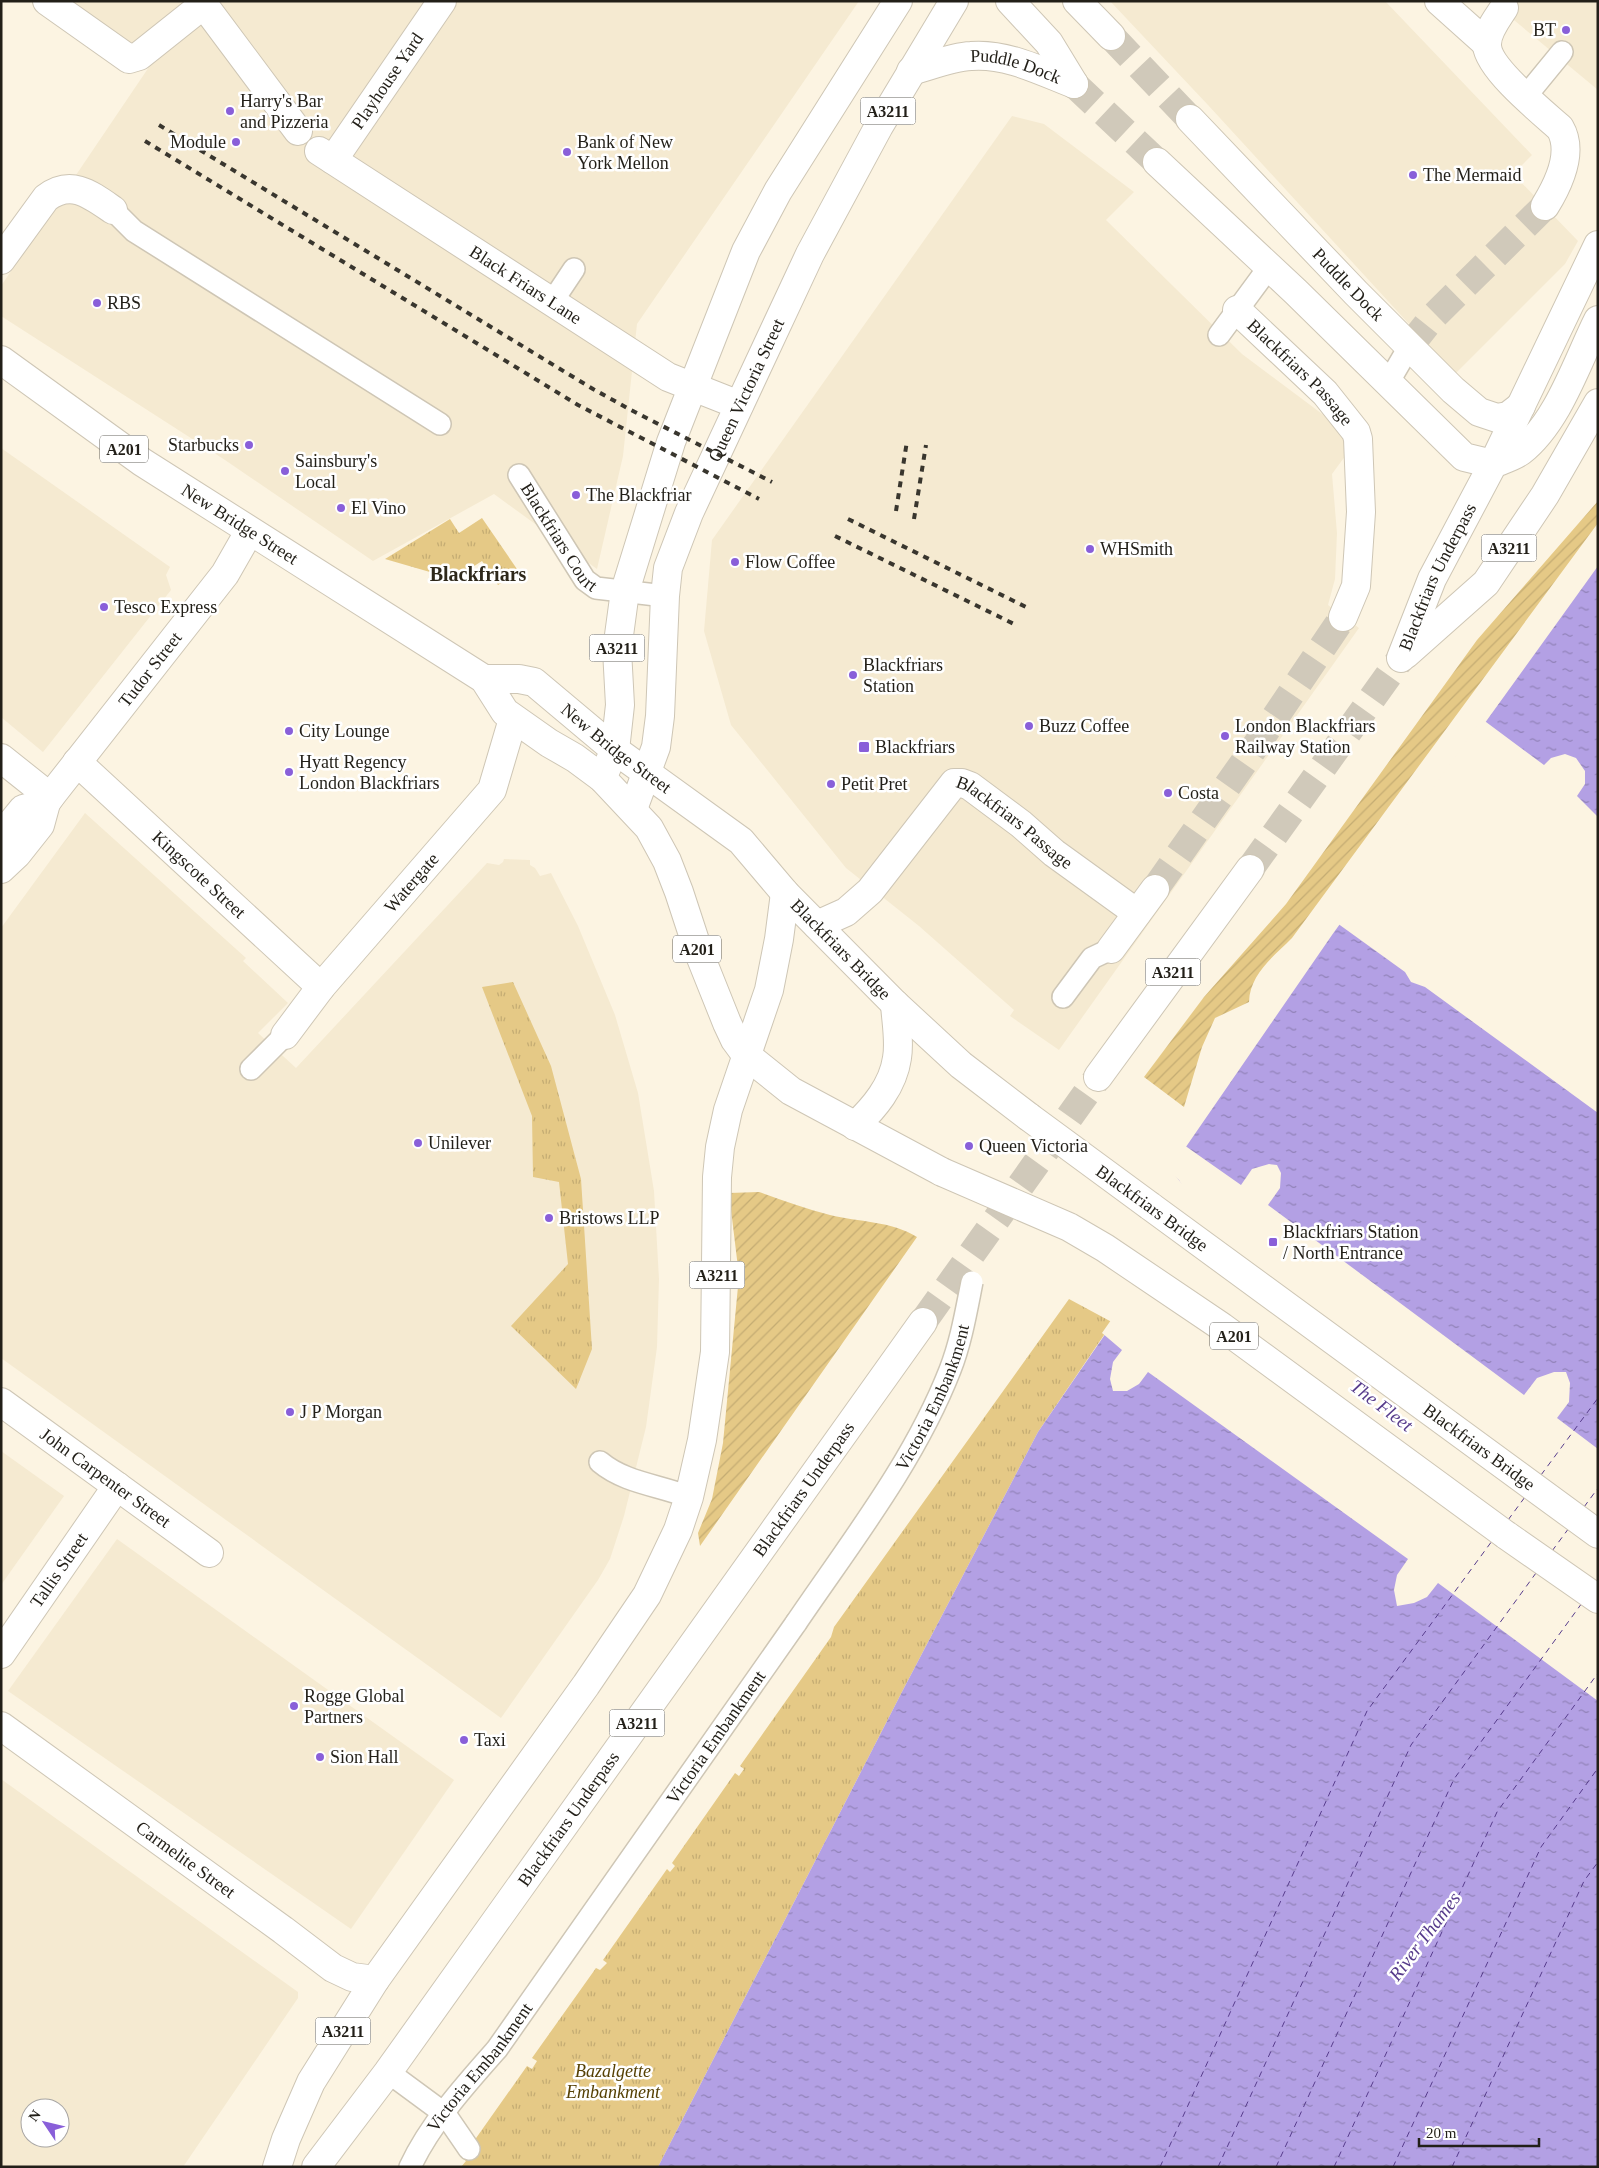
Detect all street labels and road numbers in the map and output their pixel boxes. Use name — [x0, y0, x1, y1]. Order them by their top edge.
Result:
street label: Playhouse Yard — [347, 29, 427, 133]
street label: Puddle Dock — [970, 46, 1064, 88]
road number: A3211 — [860, 98, 916, 124]
street label: Black Friars Lane — [466, 241, 585, 328]
street label: Puddle Dock — [1309, 244, 1388, 325]
street label: Queen Victoria Street — [704, 315, 788, 465]
street label: Blackfriars Passage — [1243, 315, 1357, 430]
road number: A201 — [100, 436, 148, 462]
street label: Blackfriars Court — [516, 479, 601, 596]
street label: New Bridge Street — [178, 480, 302, 568]
street label: Blackfriars Underpass — [1395, 500, 1480, 654]
road number: A3211 — [1482, 534, 1536, 562]
street label: Tudor Street — [114, 628, 186, 711]
road number: A3211 — [590, 634, 644, 661]
street label: New Bridge Street — [557, 699, 675, 797]
street label: Blackfriars Passage — [954, 772, 1076, 873]
street label: Kingscote Street — [148, 827, 250, 922]
street label: Watergate — [380, 849, 443, 917]
street label: Blackfriars Bridge — [787, 895, 895, 1004]
road number: A201 — [673, 936, 721, 962]
road number: A3211 — [1146, 959, 1200, 986]
street label: Blackfriars Bridge — [1092, 1161, 1212, 1255]
road number: A3211 — [690, 1262, 744, 1288]
street label: Victoria Embankment — [891, 1322, 973, 1474]
road number: A201 — [1210, 1322, 1258, 1350]
street label: Blackfriars Bridge — [1419, 1399, 1539, 1495]
street label: Blackfriars Underpass — [749, 1418, 858, 1560]
street label: John Carpenter Street — [36, 1424, 174, 1532]
street label: Tallis Street — [26, 1529, 92, 1611]
street label: Victoria Embankment — [662, 1667, 770, 1808]
road number: A3211 — [610, 1710, 664, 1736]
street label: Blackfriars Underpass — [514, 1748, 623, 1890]
street label: Carmelite Street — [132, 1817, 239, 1902]
street label: Victoria Embankment — [423, 1999, 536, 2136]
road number: A3211 — [316, 2018, 370, 2044]

